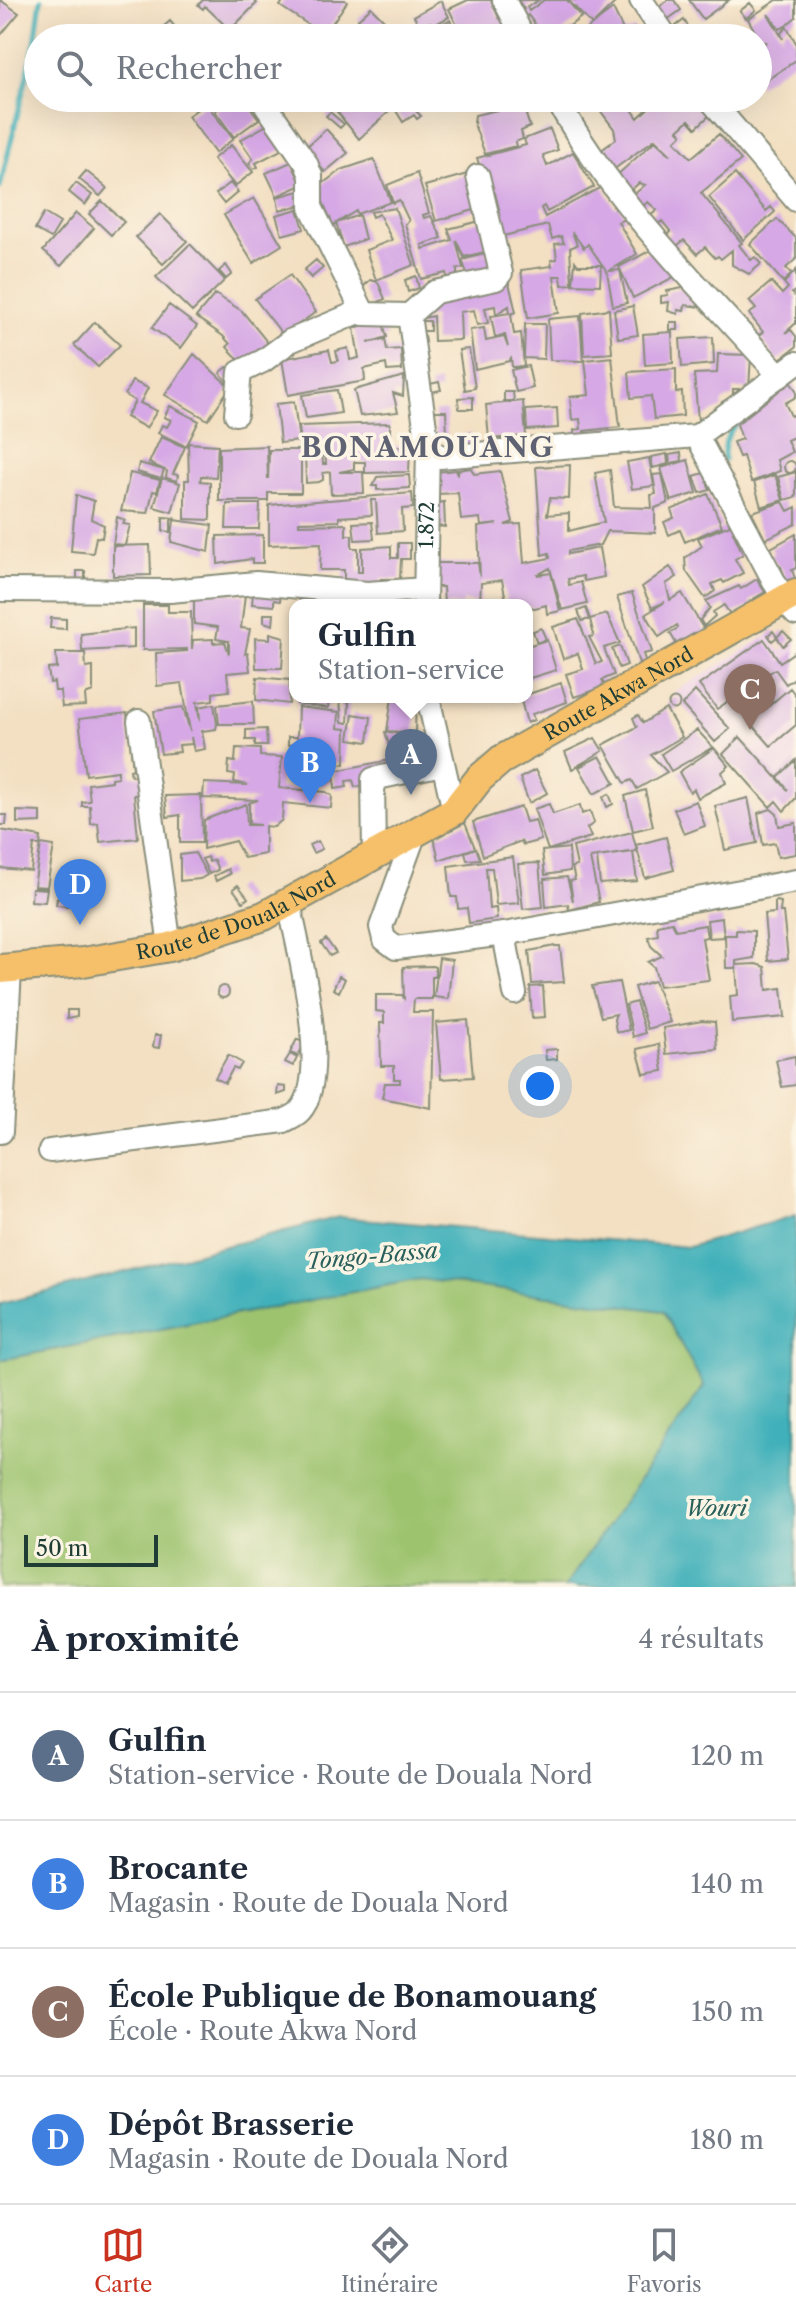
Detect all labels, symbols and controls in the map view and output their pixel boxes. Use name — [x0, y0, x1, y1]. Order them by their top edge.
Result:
search box — [24, 24, 772, 112]
icon: search — [52, 46, 96, 90]
text: Rechercher — [116, 50, 282, 87]
district label: BONAMOUANG — [301, 430, 555, 464]
street label: 1.872 — [414, 501, 439, 549]
popup — [289, 599, 533, 703]
text: Gulfin — [318, 617, 416, 654]
street label: Route Akwa Nord — [539, 642, 697, 746]
text: Station-service — [318, 654, 504, 686]
pin: C — [724, 664, 776, 730]
pin: A — [385, 729, 437, 795]
pin: B — [284, 737, 336, 803]
pin: D — [54, 859, 106, 925]
street label: Route de Douala Nord — [134, 867, 340, 965]
your location — [520, 1066, 560, 1106]
water label: Tongo-Bassa — [305, 1237, 439, 1275]
water label: Wouri — [685, 1495, 748, 1522]
scale bar — [24, 1531, 158, 1567]
text: 50 m — [36, 1535, 88, 1562]
text: À proximité — [32, 1618, 239, 1660]
text: 4 résultats — [638, 1623, 764, 1655]
text: Gulfin — [108, 1722, 207, 1759]
text: A — [48, 1740, 68, 1772]
text: 120 m — [690, 1740, 764, 1772]
text: Station-service · Route de Douala Nord — [108, 1759, 593, 1791]
text: Brocante — [108, 1850, 248, 1887]
text: B — [48, 1868, 68, 1900]
text: 140 m — [690, 1868, 764, 1900]
text: Magasin · Route de Douala Nord — [108, 1887, 509, 1919]
text: École Publique de Bonamouang — [108, 1978, 596, 2015]
text: C — [48, 1996, 68, 2028]
text: 150 m — [691, 1996, 764, 2028]
text: École · Route Akwa Nord — [108, 2015, 417, 2047]
text: Dépôt Brasserie — [108, 2106, 354, 2143]
text: D — [47, 2124, 69, 2156]
text: 180 m — [690, 2124, 764, 2156]
text: Magasin · Route de Douala Nord — [108, 2143, 509, 2175]
tab: Carte — [94, 2223, 152, 2298]
tab: Itinéraire — [341, 2223, 438, 2298]
tab: Favoris — [627, 2223, 702, 2298]

